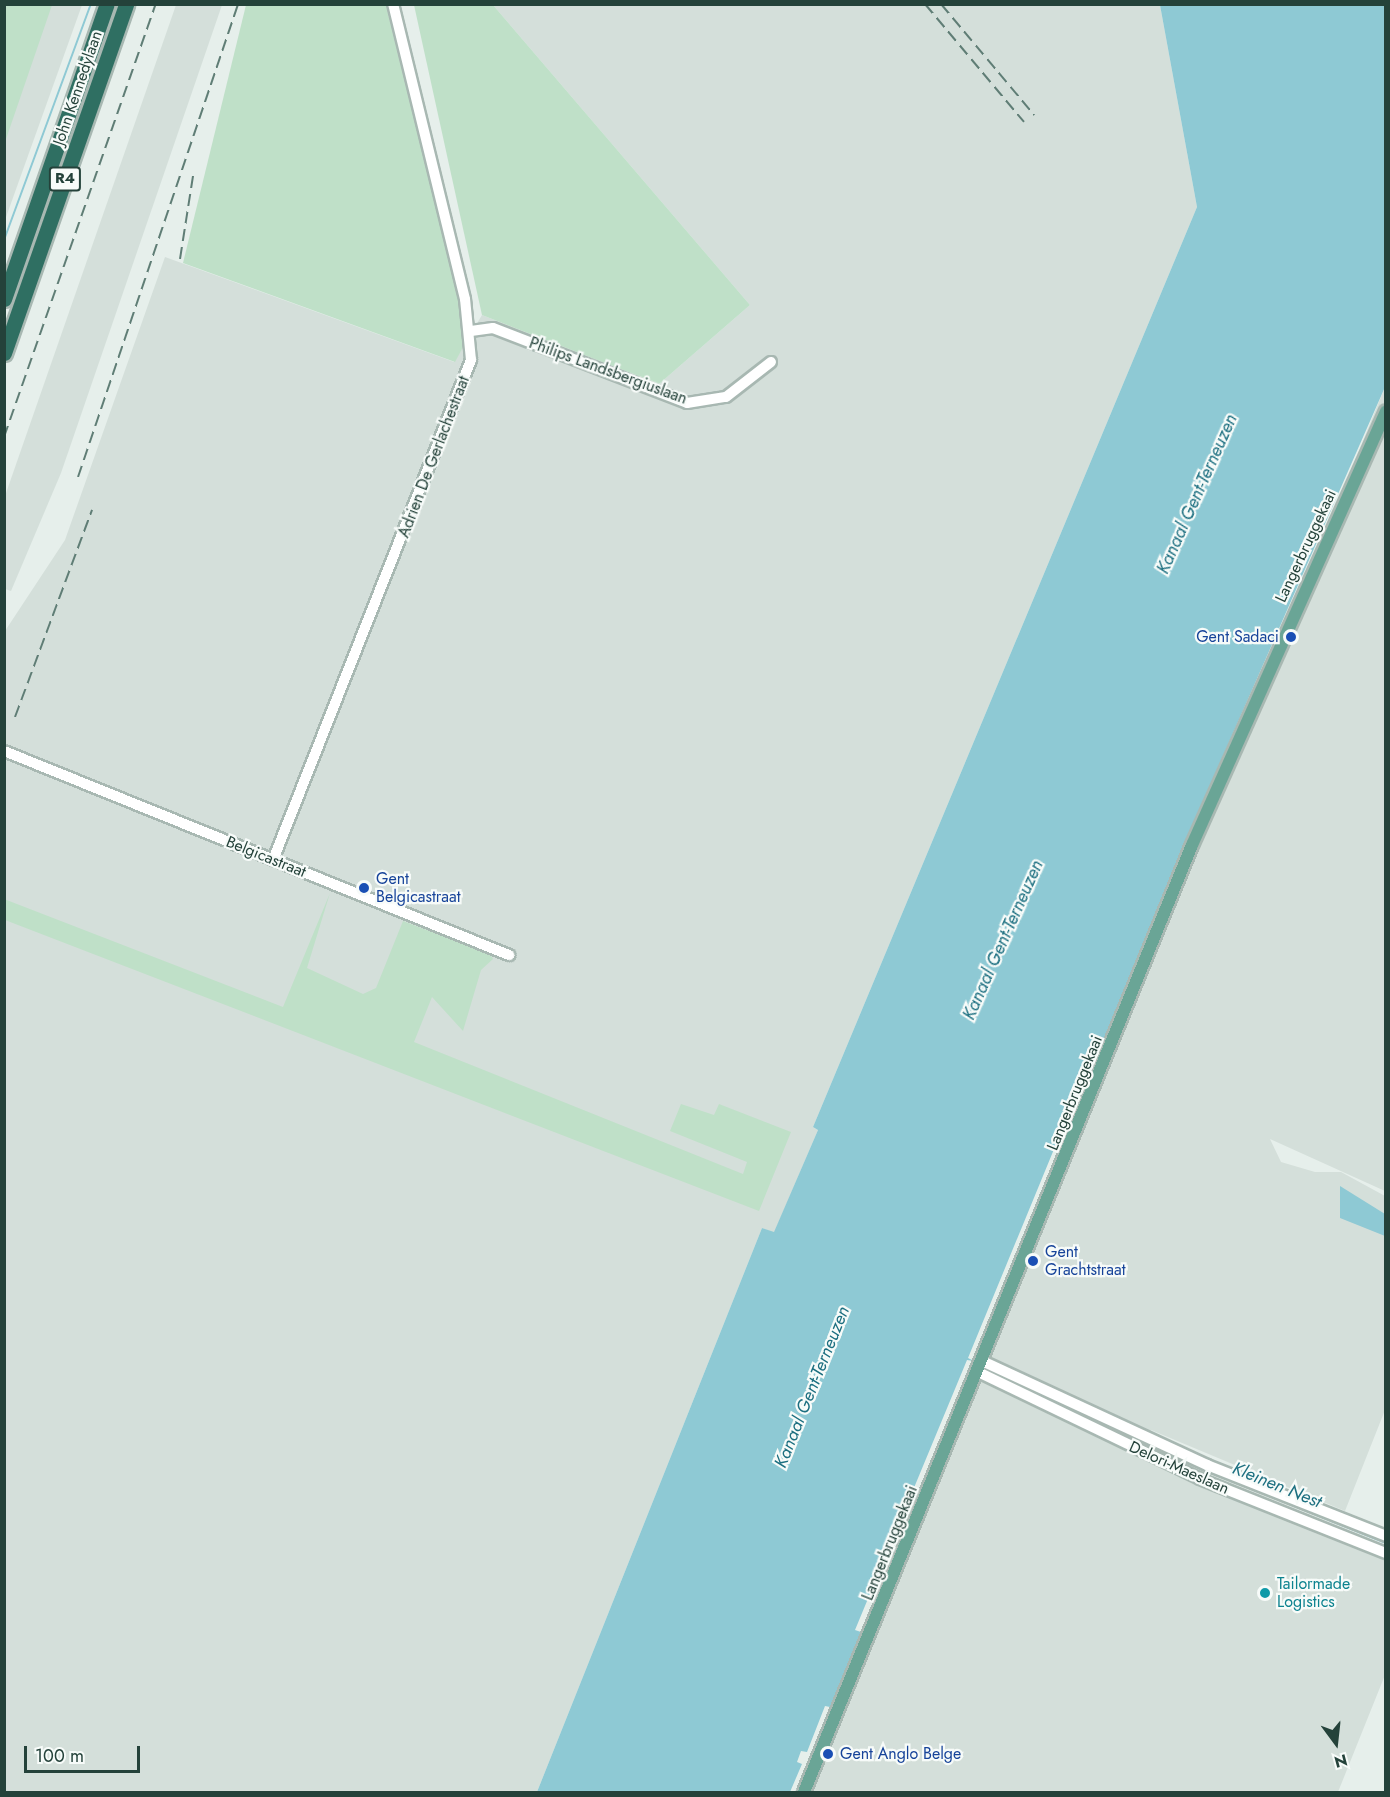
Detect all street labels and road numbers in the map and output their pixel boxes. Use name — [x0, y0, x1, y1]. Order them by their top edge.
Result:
street label: John Kennedylaan — [49, 28, 107, 148]
road number: R4 — [48, 167, 82, 191]
street label: Philips Landsbergiuslaan — [526, 333, 690, 409]
street label: Adrien De Gerlachestraat — [394, 374, 474, 540]
street label: Langerbruggekaai — [1271, 487, 1341, 605]
street label: Belgicastraat — [223, 832, 309, 882]
street label: Langerbruggekaai — [1043, 1033, 1107, 1153]
street label: Delori-Maeslaan — [1126, 1437, 1232, 1499]
street label: Langerbruggekaai — [858, 1483, 922, 1603]

